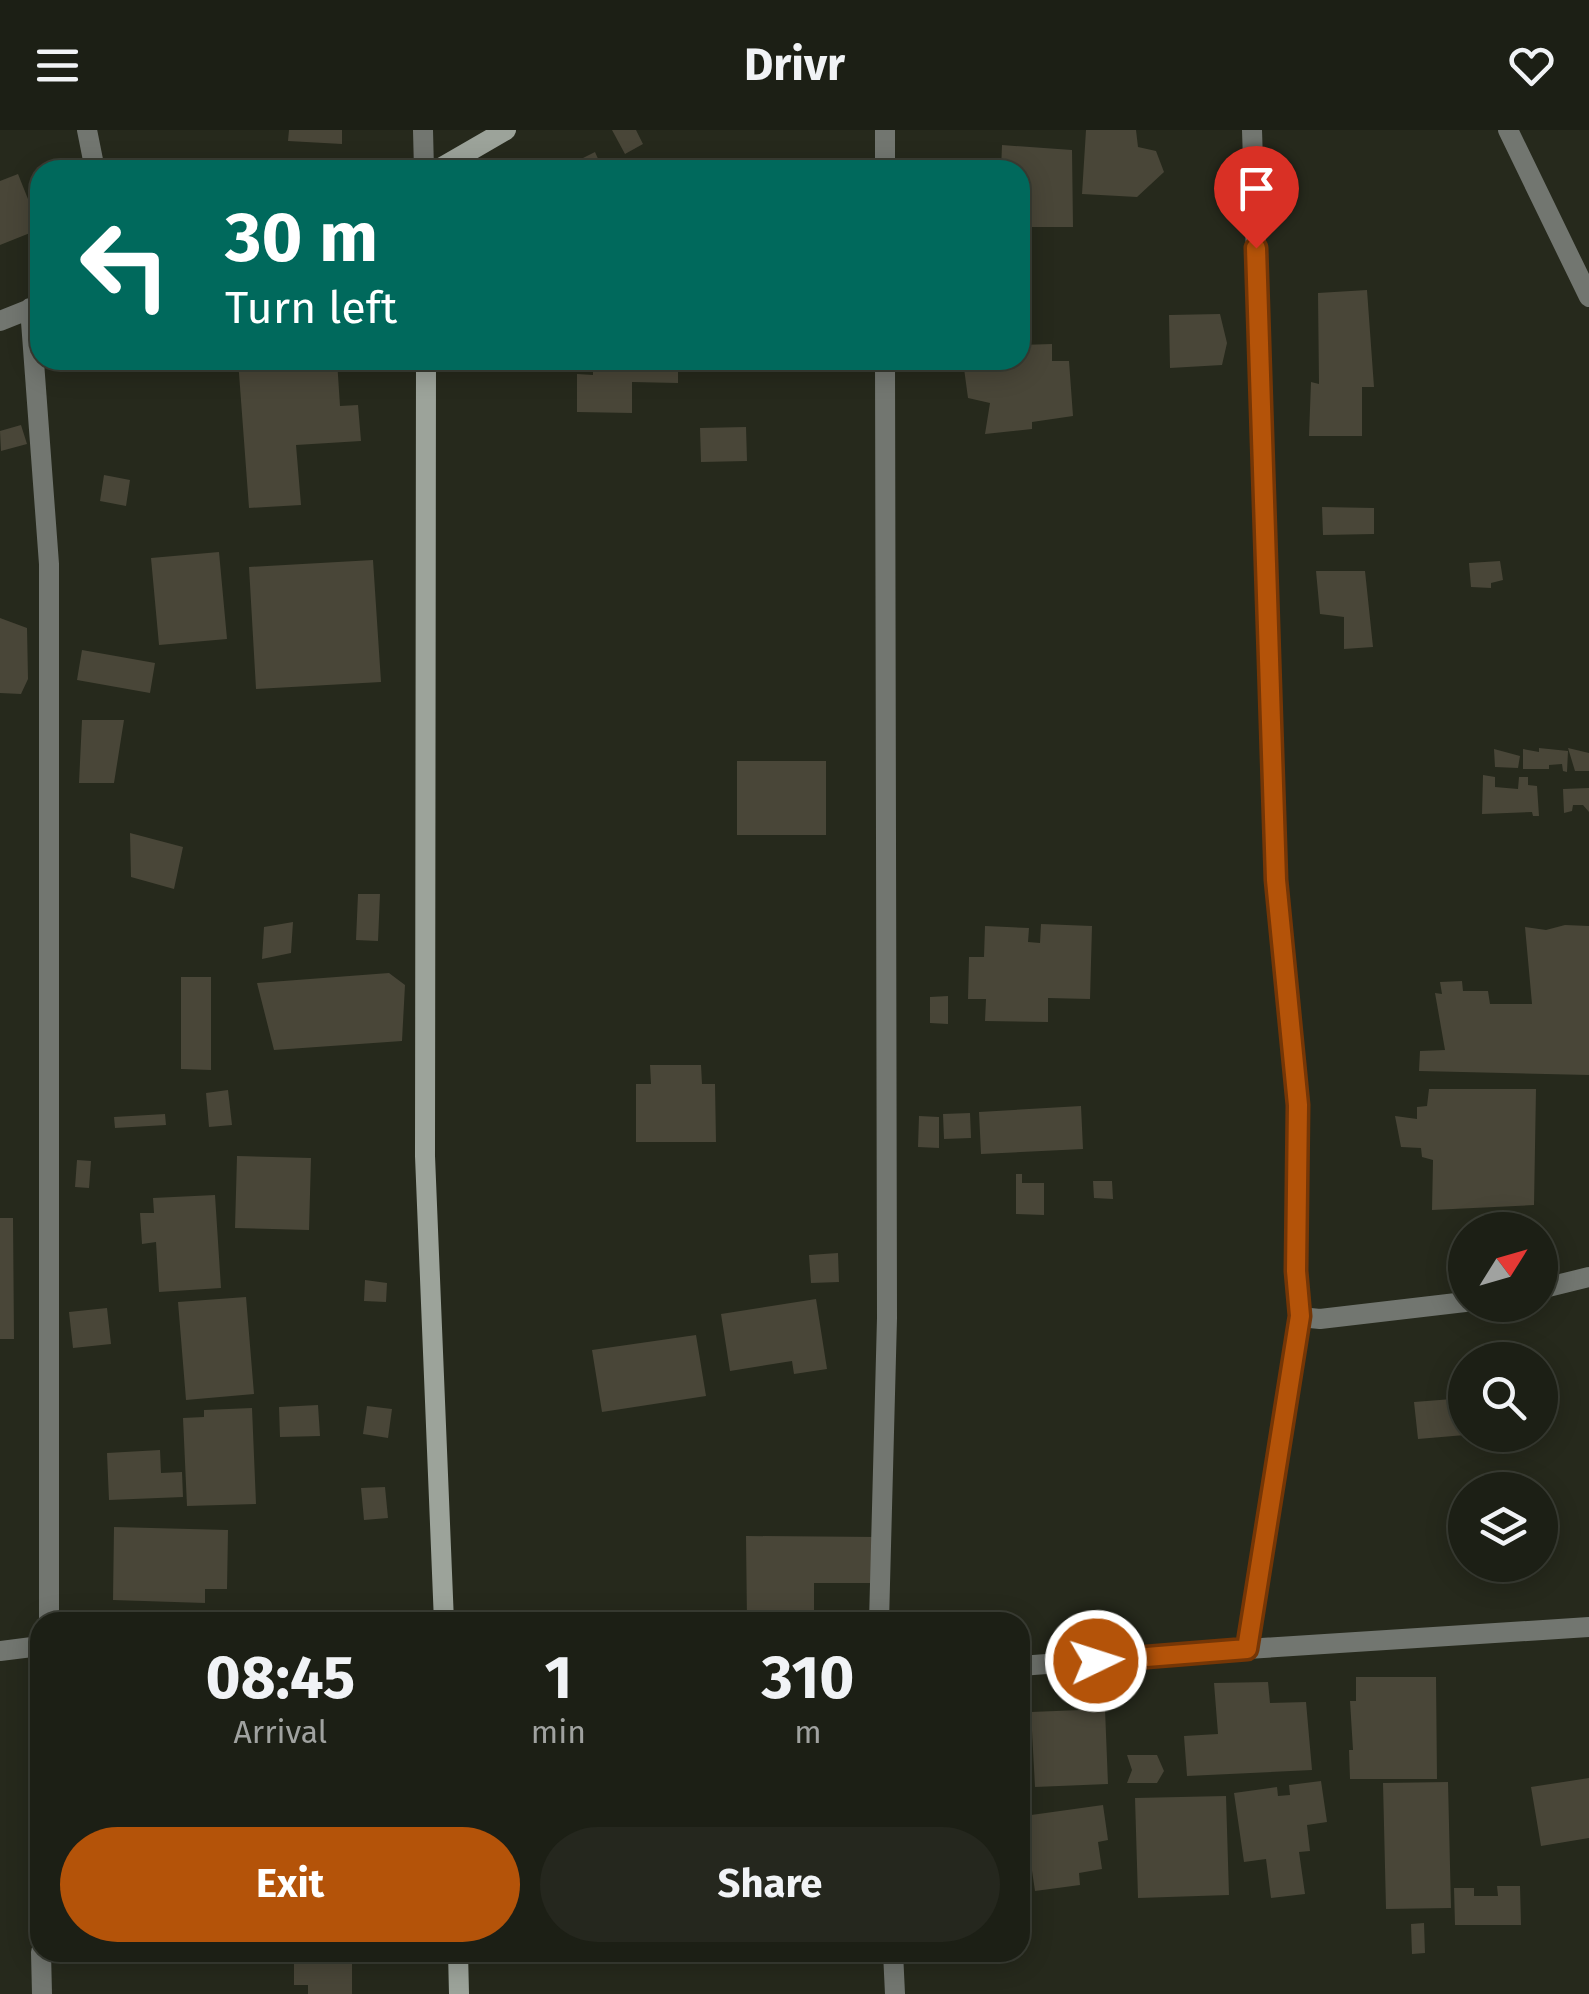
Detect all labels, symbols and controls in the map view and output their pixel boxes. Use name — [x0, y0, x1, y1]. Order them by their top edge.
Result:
icon: menu — [30, 38, 85, 93]
text: Drivr — [744, 38, 845, 92]
icon: heart — [1504, 38, 1559, 93]
pin — [1214, 146, 1299, 249]
icon: arrive — [1229, 161, 1284, 216]
text: 30 m — [225, 196, 378, 280]
icon: left — [60, 200, 190, 330]
text: Turn left — [225, 281, 397, 335]
north arrow — [1448, 1212, 1558, 1322]
map controls — [1448, 1212, 1558, 1582]
button: search — [1448, 1342, 1558, 1452]
button: layers — [1448, 1472, 1558, 1582]
position arrow — [1044, 1609, 1148, 1713]
text: 08:45 — [206, 1642, 355, 1714]
text: 1 — [544, 1642, 572, 1714]
text: 310 — [762, 1642, 854, 1714]
text: Arrival — [233, 1713, 327, 1751]
text: min — [531, 1713, 586, 1751]
text: m — [794, 1713, 822, 1751]
button: Exit — [60, 1827, 520, 1942]
button: Share — [540, 1827, 1000, 1942]

